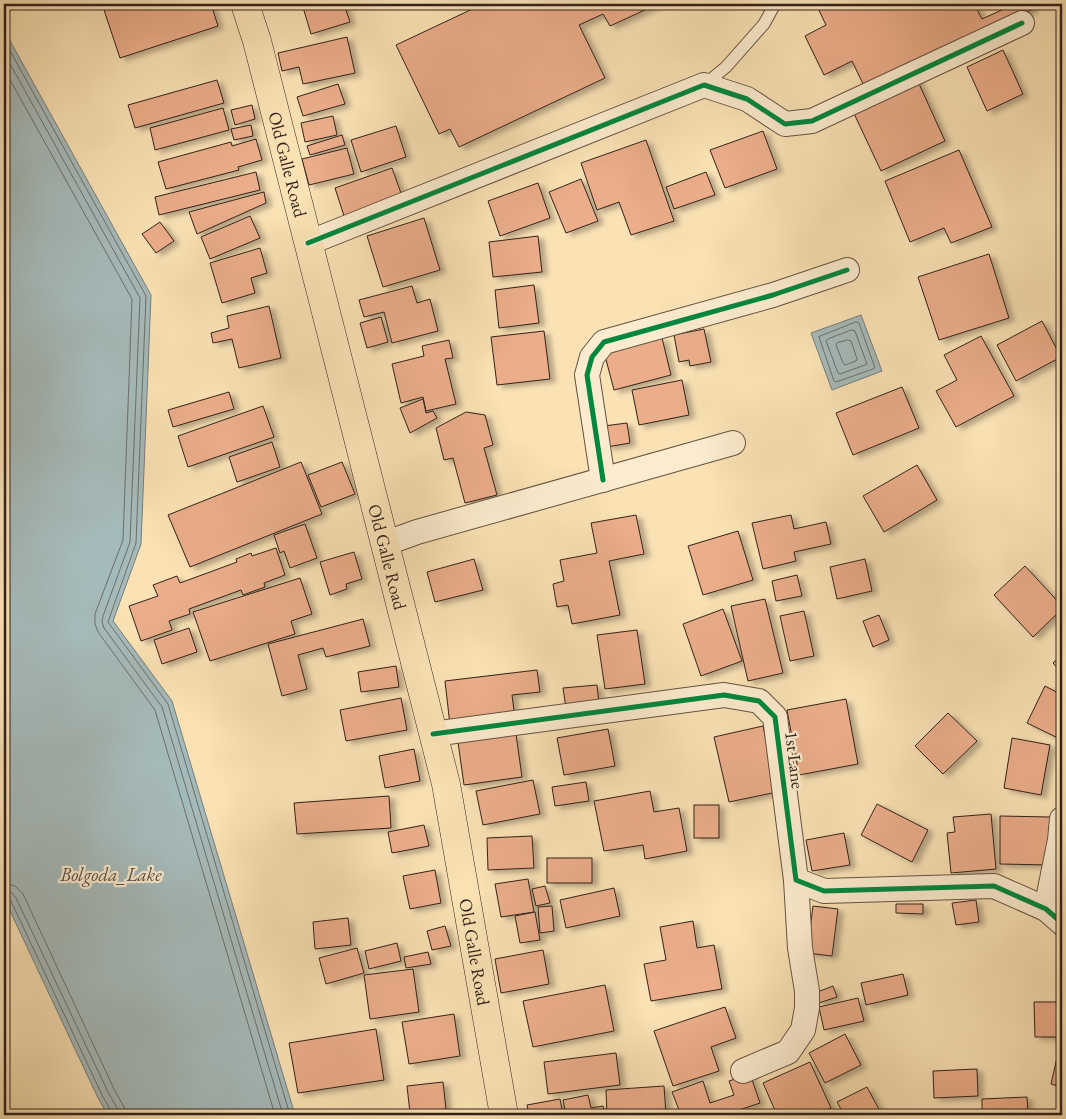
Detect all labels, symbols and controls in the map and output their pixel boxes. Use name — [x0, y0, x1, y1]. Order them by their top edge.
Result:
street label: Old Galle Road — [264, 109, 313, 220]
street label: Old Galle Road — [364, 501, 413, 613]
street label: 1st Lane — [780, 730, 810, 790]
water label: Bolgoda_Lake — [59, 862, 162, 887]
street label: Old Galle Road — [455, 897, 496, 1008]

